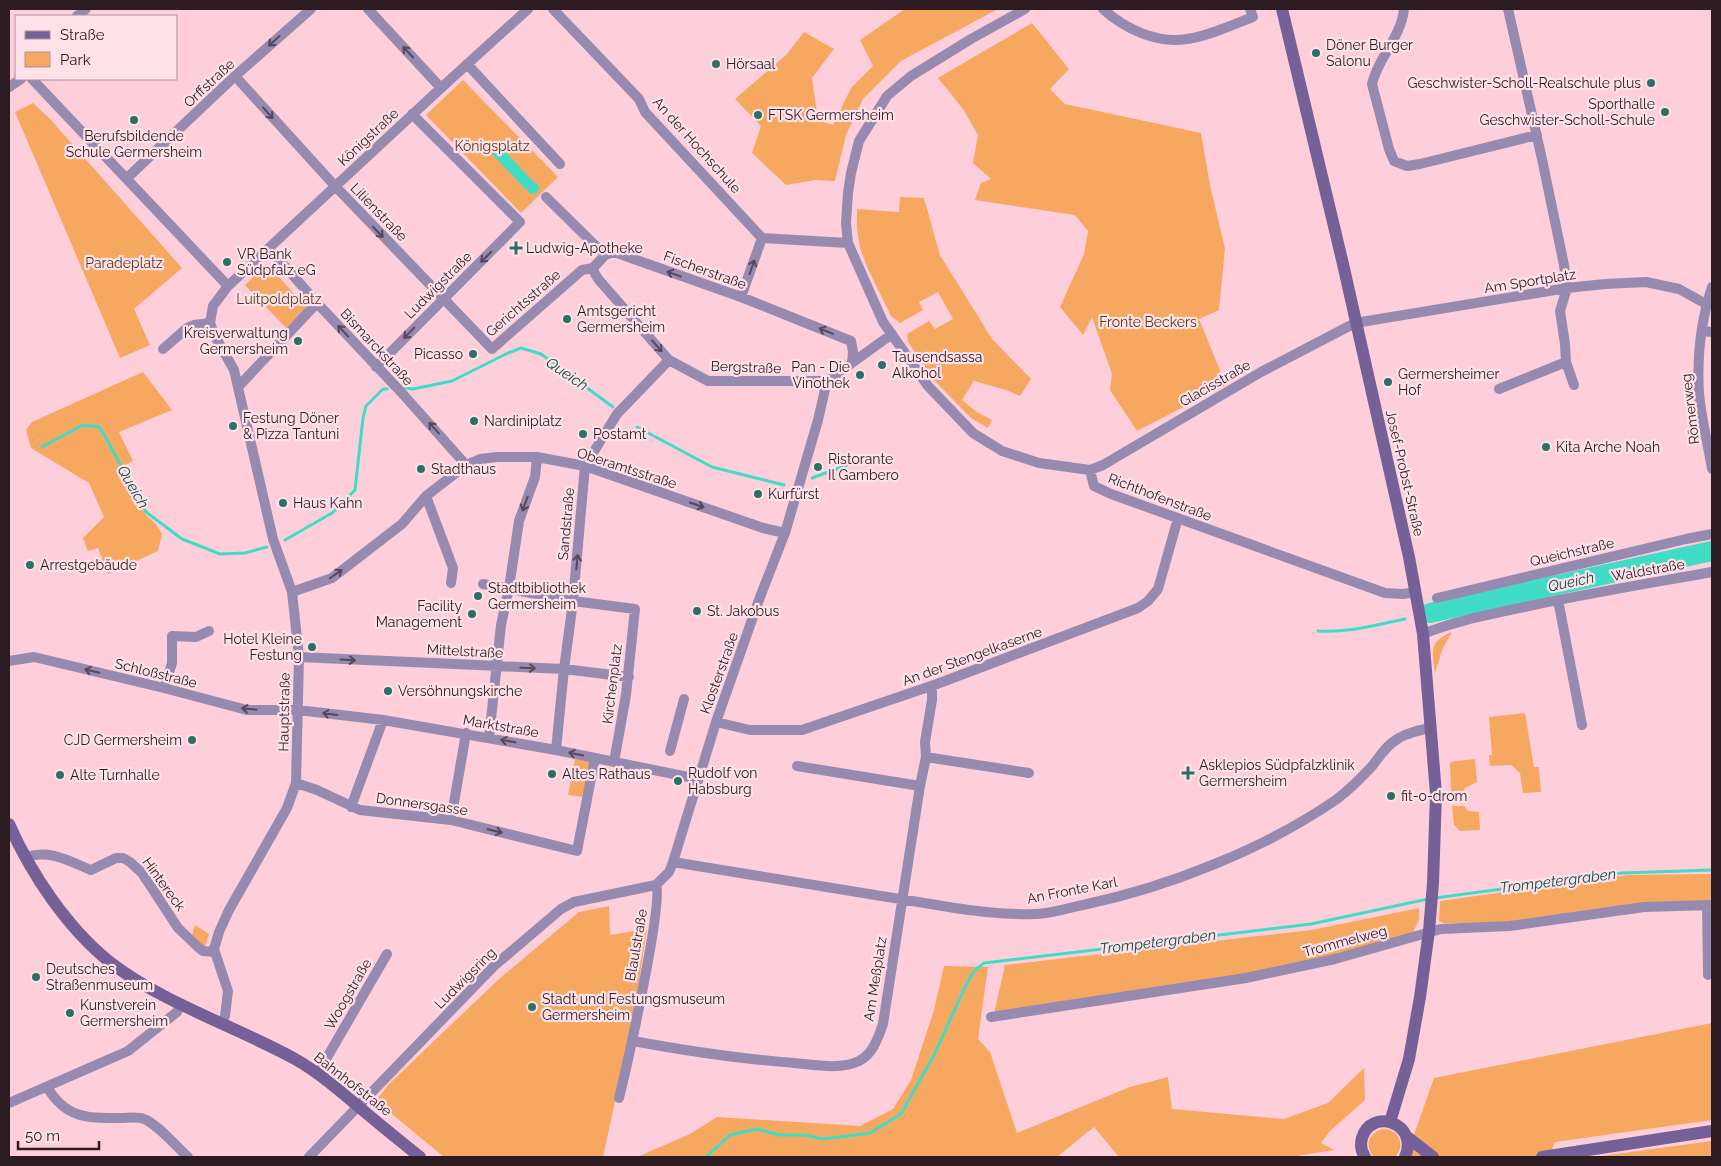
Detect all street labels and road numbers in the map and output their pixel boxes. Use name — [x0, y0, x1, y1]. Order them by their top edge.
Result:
street label: Orffstraße — [180, 56, 238, 110]
street label: An der Hochschule — [650, 94, 744, 196]
street label: Königstraße — [335, 105, 401, 169]
street label: Lilienstraße — [347, 180, 411, 244]
street label: Ludwigstraße — [401, 248, 475, 322]
street label: Fischerstraße — [661, 248, 749, 292]
street label: Gerichtsstraße — [483, 266, 563, 340]
street label: Am Sportplatz — [1483, 266, 1577, 296]
street label: Bismarckstraße — [337, 305, 417, 389]
street label: Glacisstraße — [1177, 356, 1253, 410]
street label: Bergstraße — [710, 358, 782, 376]
street label: Römerweg — [1678, 373, 1702, 445]
street label: Josef-Probst-Straße — [1383, 408, 1427, 538]
street label: Oberamtsstraße — [575, 444, 679, 492]
street label: Richthofenstraße — [1106, 470, 1214, 524]
street label: Sandstraße — [555, 487, 577, 561]
street label: Queichstraße — [1528, 535, 1616, 569]
street label: Waldstraße — [1610, 556, 1686, 584]
street label: An der Stengelkaserne — [900, 623, 1044, 689]
street label: Klosterstraße — [697, 630, 741, 716]
street label: Mittelstraße — [426, 641, 504, 661]
street label: Kirchenplatz — [599, 643, 625, 725]
street label: Schloßstraße — [113, 655, 199, 691]
street label: Hauptstraße — [275, 672, 293, 752]
street label: Marktstraße — [462, 711, 540, 741]
street label: Donnersgasse — [375, 790, 469, 818]
street label: Hintereck — [139, 854, 189, 914]
street label: An Fronte Karl — [1025, 873, 1119, 907]
street label: Blaulstraße — [622, 908, 650, 982]
street label: Trommelweg — [1301, 922, 1389, 960]
street label: Am Meßplatz — [860, 935, 890, 1023]
street label: Ludwigsring — [431, 944, 499, 1012]
street label: Woogstraße — [321, 956, 375, 1032]
street label: Bahnhofstraße — [311, 1049, 395, 1119]

